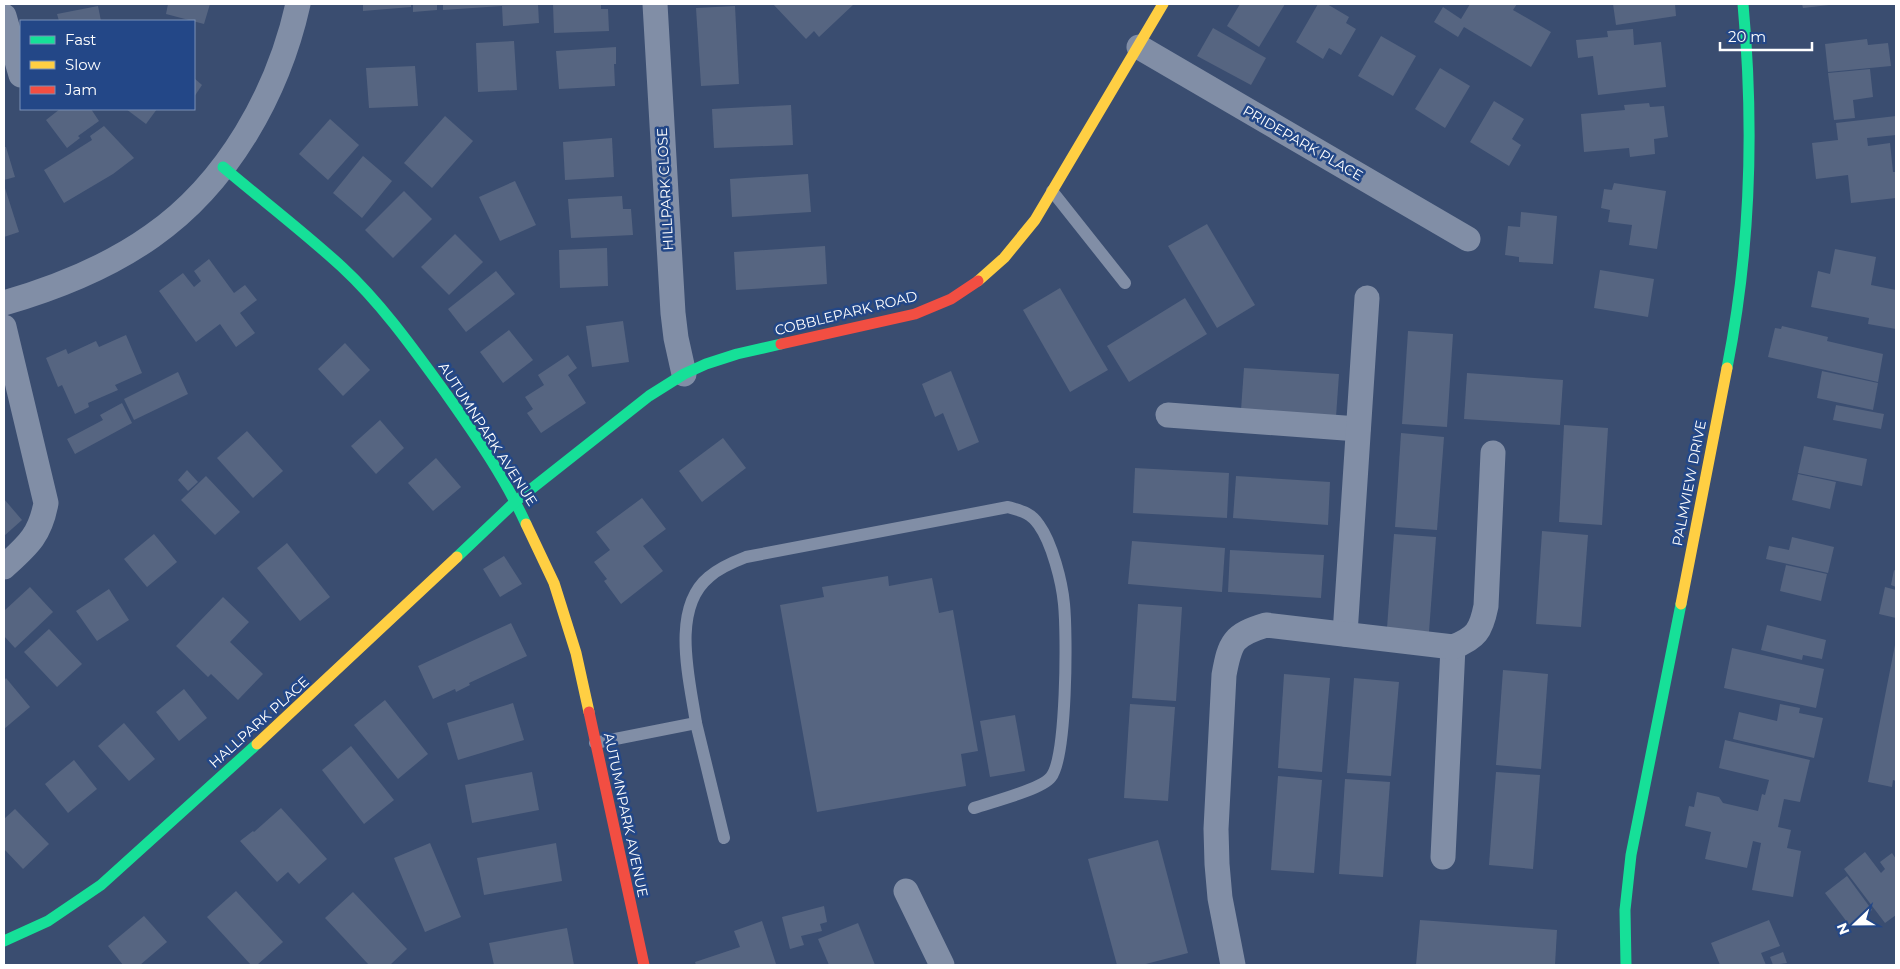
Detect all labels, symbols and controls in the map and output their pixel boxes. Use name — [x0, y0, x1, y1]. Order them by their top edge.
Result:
legend — [20, 20, 195, 110]
scale bar — [1720, 20, 1812, 52]
text: 20 m — [1728, 27, 1766, 46]
text: Fast — [65, 30, 96, 49]
text: Slow — [65, 55, 101, 74]
text: Jam — [64, 80, 97, 99]
street label: PRIDEPARK PLACE — [1240, 101, 1366, 185]
street label: HILLPARK CLOSE — [653, 127, 677, 251]
street label: COBBLEPARK ROAD — [773, 287, 919, 339]
street label: AUTUMNPARK AVENUE — [435, 359, 541, 509]
street label: PALMVIEW DRIVE — [1668, 419, 1710, 547]
street label: HALLPARK PLACE — [205, 672, 313, 772]
street label: AUTUMNPARK AVENUE — [600, 731, 652, 899]
north arrow — [1830, 899, 1880, 949]
text: N — [1832, 920, 1853, 937]

